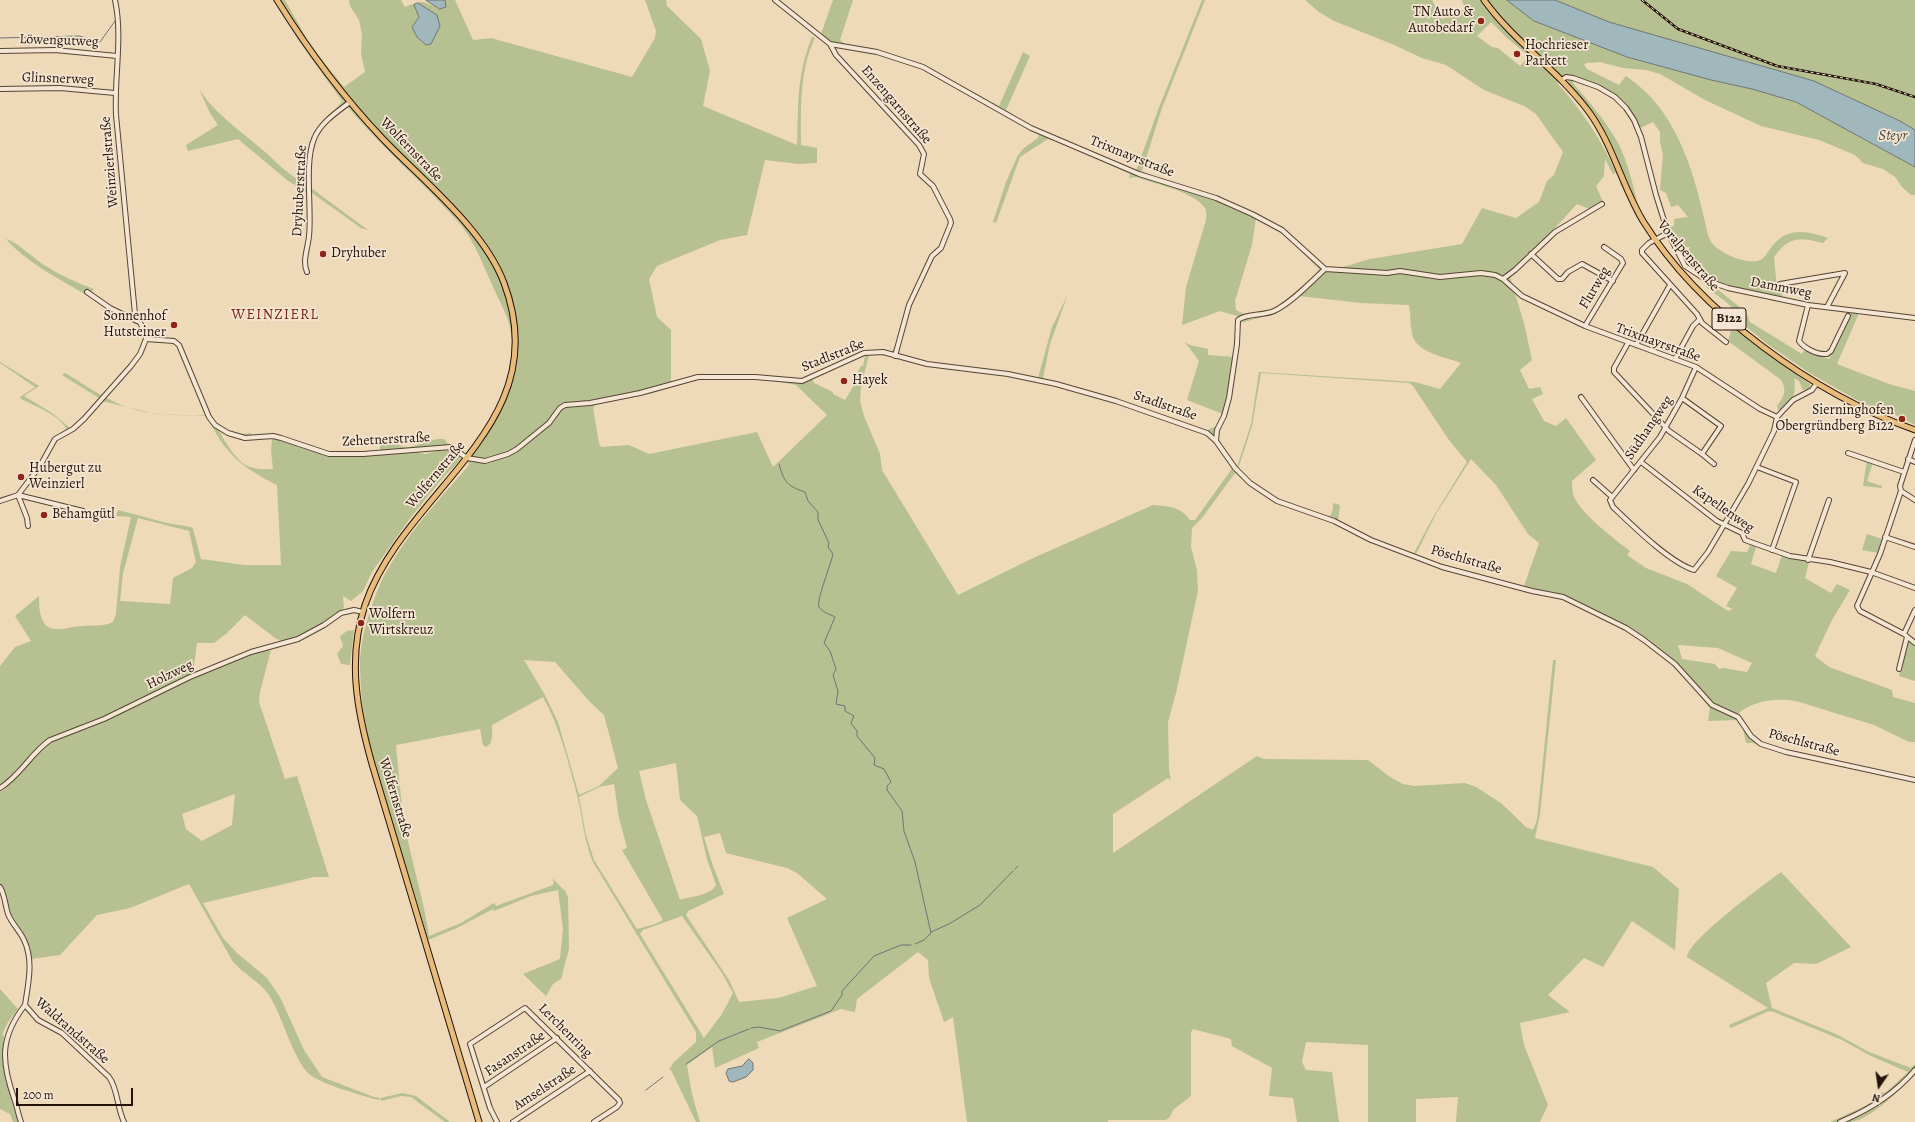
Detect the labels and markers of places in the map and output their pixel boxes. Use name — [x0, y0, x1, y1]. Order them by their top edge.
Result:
place label: TN Auto & Autobedarf — [1409, 5, 1473, 38]
marker: TN Auto & Autobedarf — [1476, 16, 1486, 26]
place label: Hochrieser Parkett — [1525, 38, 1589, 70]
marker: Hochrieser Parkett — [1512, 49, 1522, 59]
place label: Dryhuber — [331, 246, 386, 262]
marker: Dryhuber — [318, 249, 328, 259]
place label: Sonnenhof Hutsteiner — [103, 309, 166, 342]
marker: Sonnenhof Hutsteiner — [169, 320, 179, 330]
place label: Hayek — [852, 373, 888, 389]
marker: Hayek — [839, 376, 849, 386]
place label: Sierninghofen Obergründberg B122 — [1775, 403, 1894, 436]
marker: Sierninghofen Obergründberg B122 — [1897, 414, 1907, 424]
place label: Hubergut zu Weinzierl — [29, 461, 102, 494]
marker: Hubergut zu Weinzierl — [16, 472, 26, 482]
place label: Behamgütl — [52, 507, 115, 523]
marker: Behamgütl — [39, 510, 49, 520]
place label: Wolfern Wirtskreuz — [369, 607, 434, 640]
marker: Wolfern Wirtskreuz — [356, 618, 366, 628]

